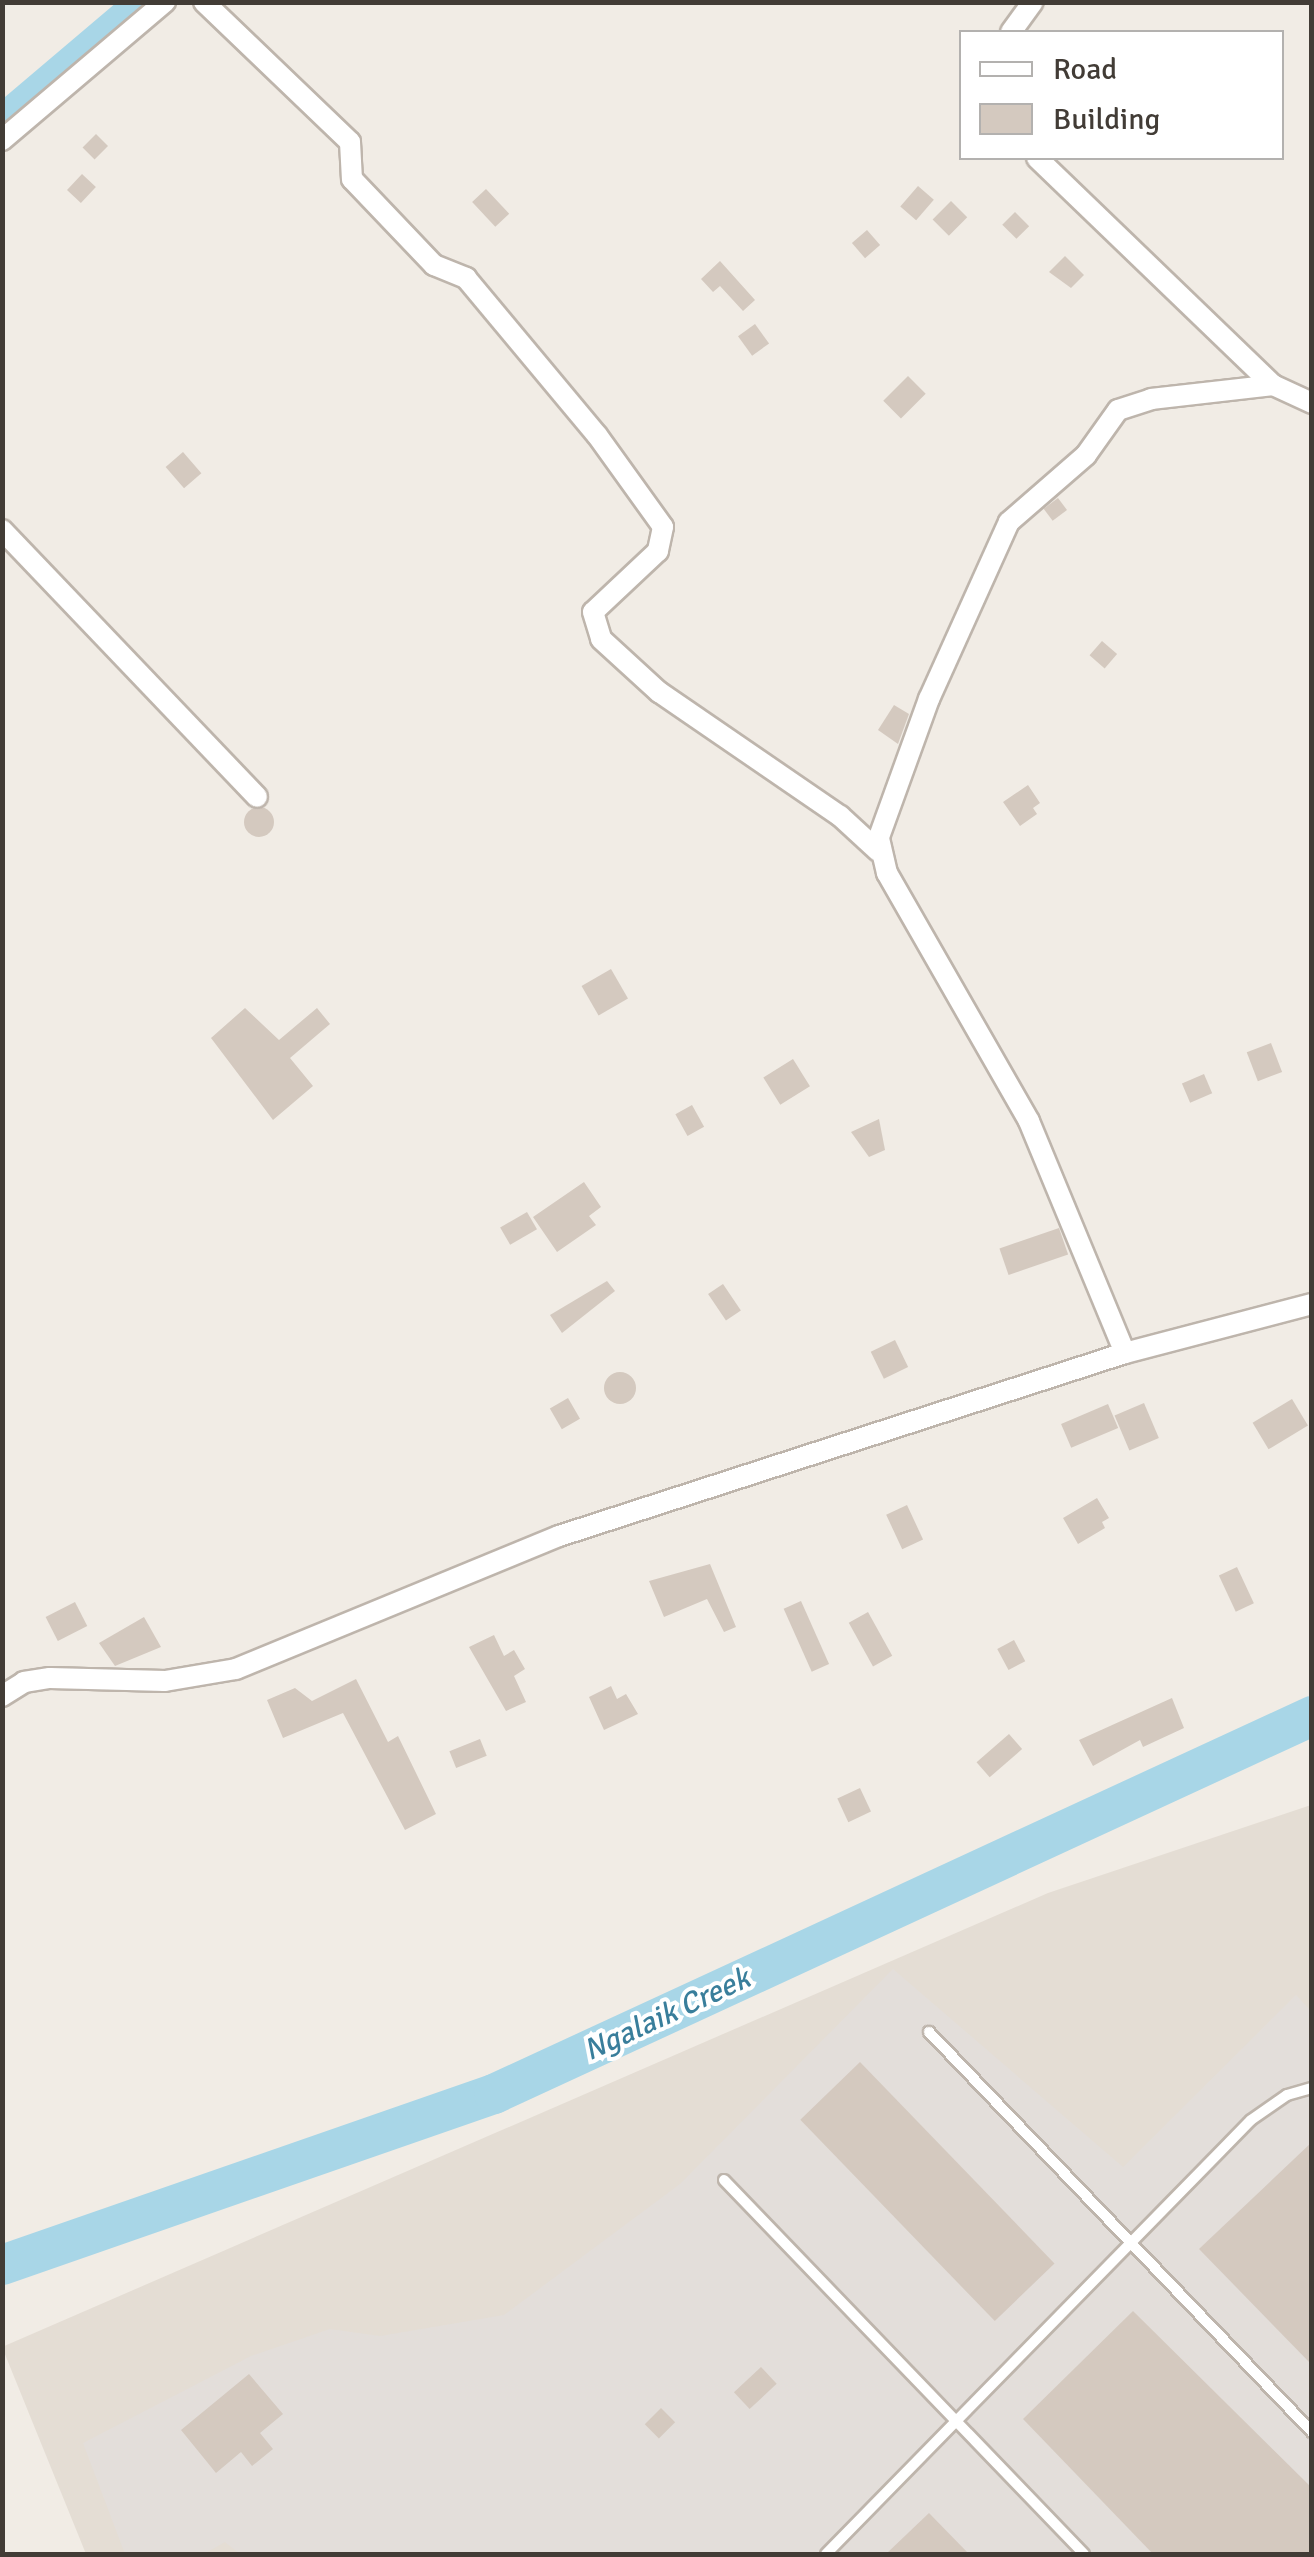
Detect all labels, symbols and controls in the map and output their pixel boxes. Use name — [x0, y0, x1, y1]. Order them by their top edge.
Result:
legend — [959, 30, 1284, 160]
text: Road — [1053, 51, 1117, 88]
text: Building — [1053, 101, 1160, 138]
water label: Ngalaik Creek — [578, 1961, 756, 2069]

